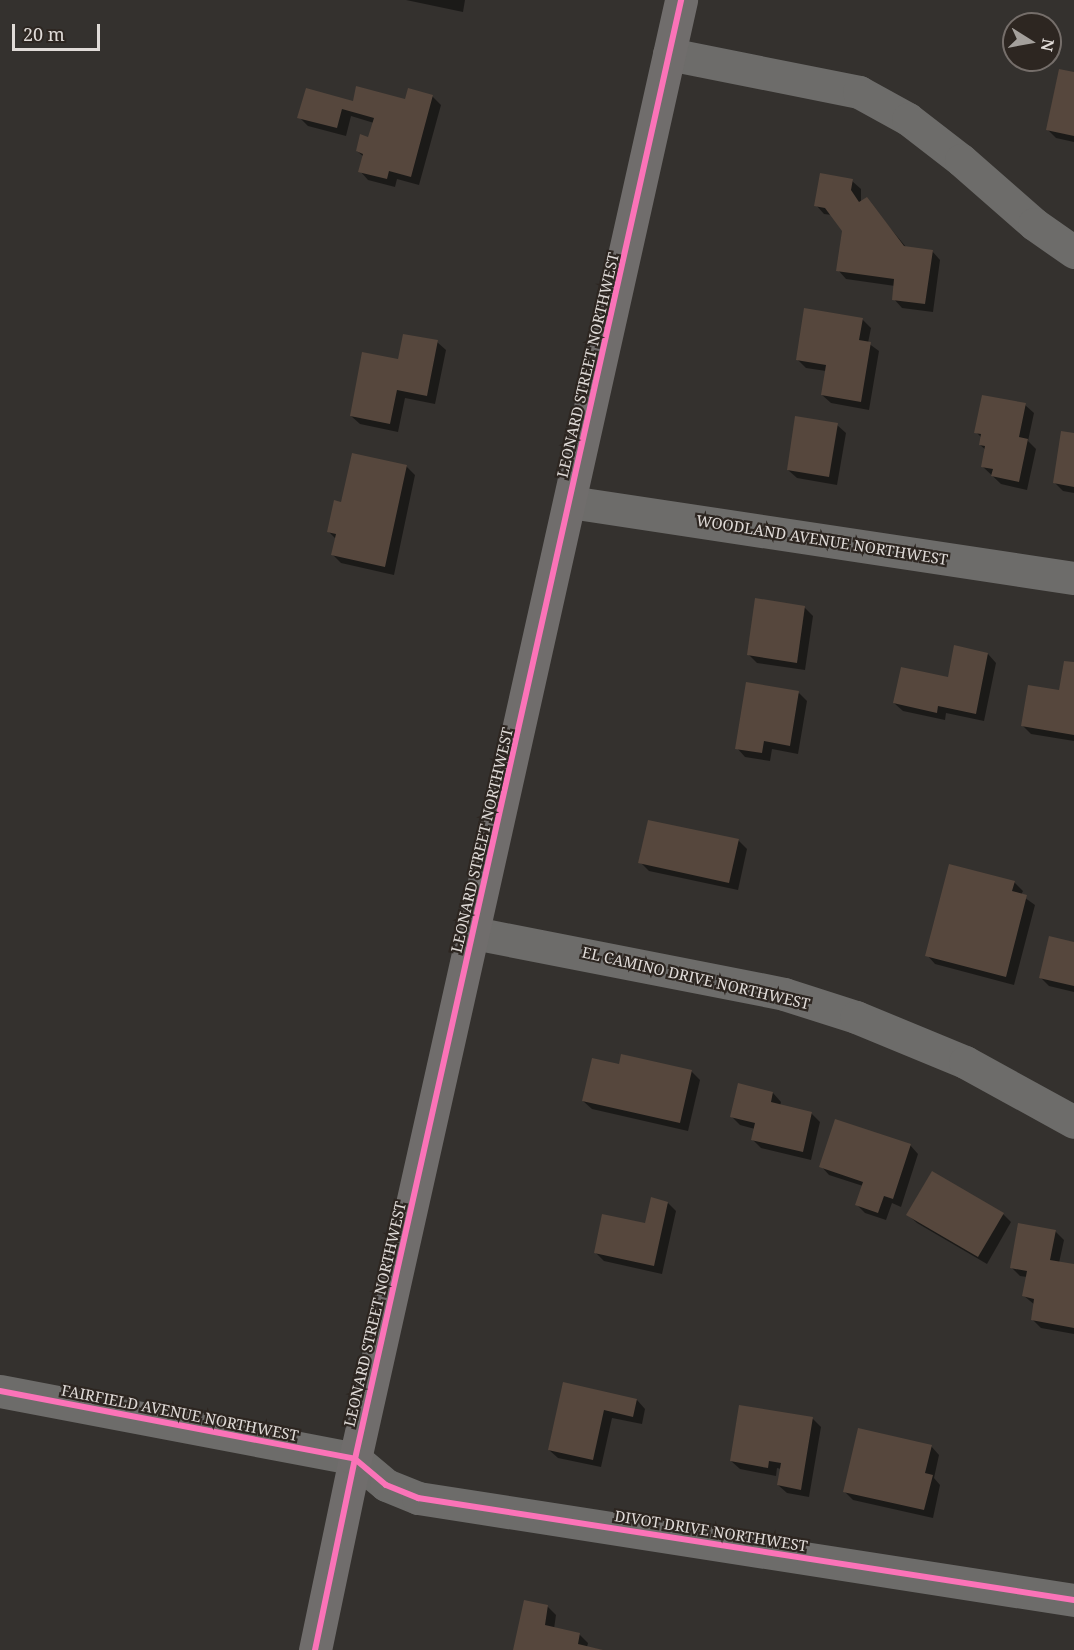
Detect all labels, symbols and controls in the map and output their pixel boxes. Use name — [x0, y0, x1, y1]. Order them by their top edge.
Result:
scale bar — [15, 12, 104, 50]
north arrow — [1002, 12, 1062, 72]
text: 20 m — [23, 22, 65, 46]
text: N — [1036, 37, 1060, 53]
street label: LEONARD STREET NORTHWEST — [553, 251, 623, 479]
street label: WOODLAND AVENUE NORTHWEST — [695, 511, 949, 569]
street label: LEONARD STREET NORTHWEST — [447, 726, 517, 954]
street label: EL CAMINO DRIVE NORTHWEST — [580, 943, 812, 1013]
street label: LEONARD STREET NORTHWEST — [340, 1200, 410, 1428]
street label: FAIRFIELD AVENUE NORTHWEST — [60, 1381, 300, 1445]
street label: DIVOT DRIVE NORTHWEST — [613, 1507, 809, 1555]

